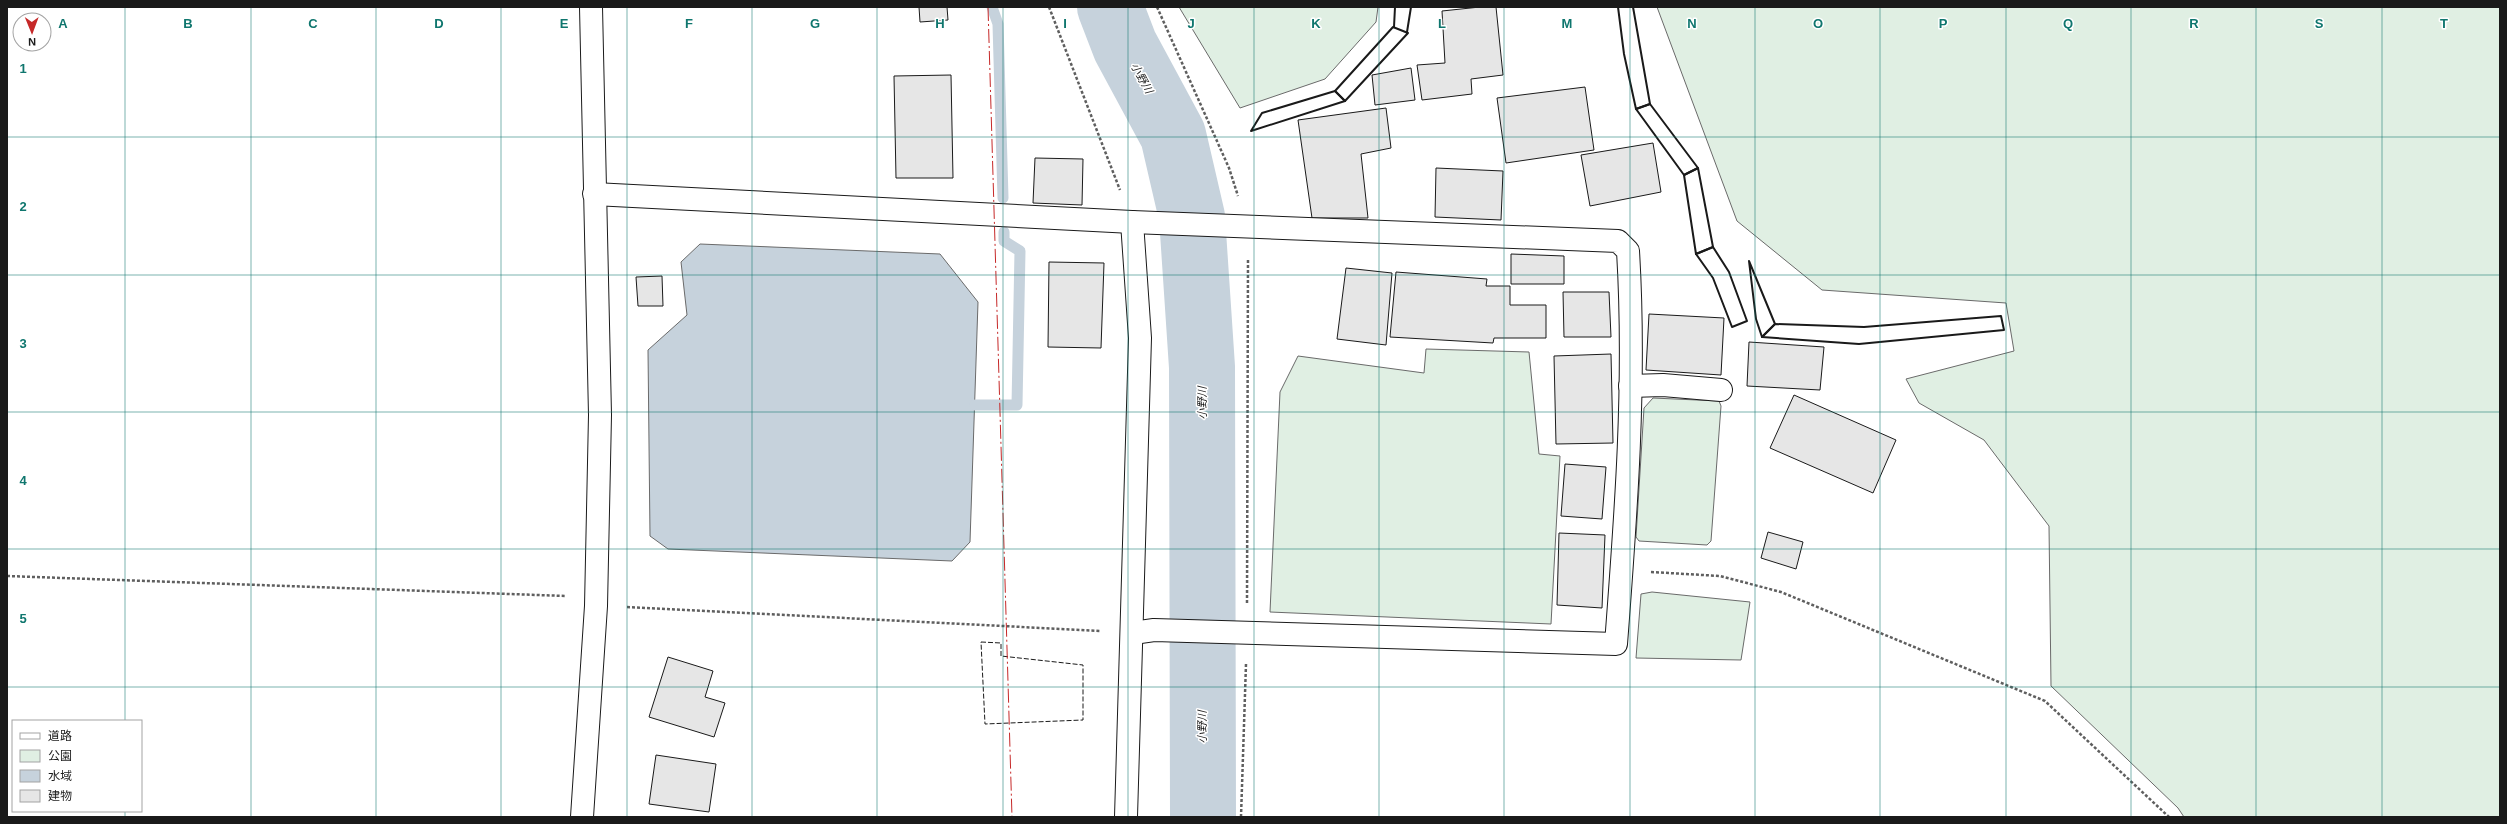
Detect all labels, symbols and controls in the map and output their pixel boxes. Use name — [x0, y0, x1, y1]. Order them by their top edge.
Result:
north arrow — [12, 12, 52, 52]
text: A — [58, 16, 68, 31]
text: B — [183, 16, 193, 31]
text: C — [308, 16, 318, 31]
text: D — [434, 16, 444, 31]
text: E — [560, 16, 569, 31]
text: F — [685, 16, 693, 31]
text: G — [810, 16, 820, 31]
text: H — [935, 16, 945, 31]
text: I — [1063, 16, 1067, 31]
text: J — [1187, 16, 1195, 31]
text: K — [1311, 16, 1321, 31]
text: L — [1438, 16, 1446, 31]
text: M — [1562, 16, 1572, 31]
text: N — [1687, 16, 1697, 31]
text: O — [1813, 16, 1823, 31]
text: P — [1939, 16, 1948, 31]
text: Q — [2063, 16, 2073, 31]
text: R — [2189, 16, 2199, 31]
text: S — [2315, 16, 2324, 31]
text: T — [2440, 16, 2448, 31]
text: N — [28, 36, 36, 48]
text: 1 — [19, 61, 27, 76]
water label: 小野川 — [1129, 61, 1156, 96]
text: 2 — [19, 199, 27, 214]
text: 3 — [19, 336, 27, 351]
water label: 小野川 — [1196, 386, 1208, 420]
text: 4 — [19, 473, 27, 488]
text: 5 — [19, 611, 27, 626]
water label: 小野川 — [1196, 710, 1208, 744]
legend — [12, 720, 142, 812]
text: 道路 — [48, 729, 72, 743]
text: 公園 — [48, 749, 72, 763]
text: 水域 — [48, 769, 72, 783]
text: 建物 — [48, 789, 72, 803]

